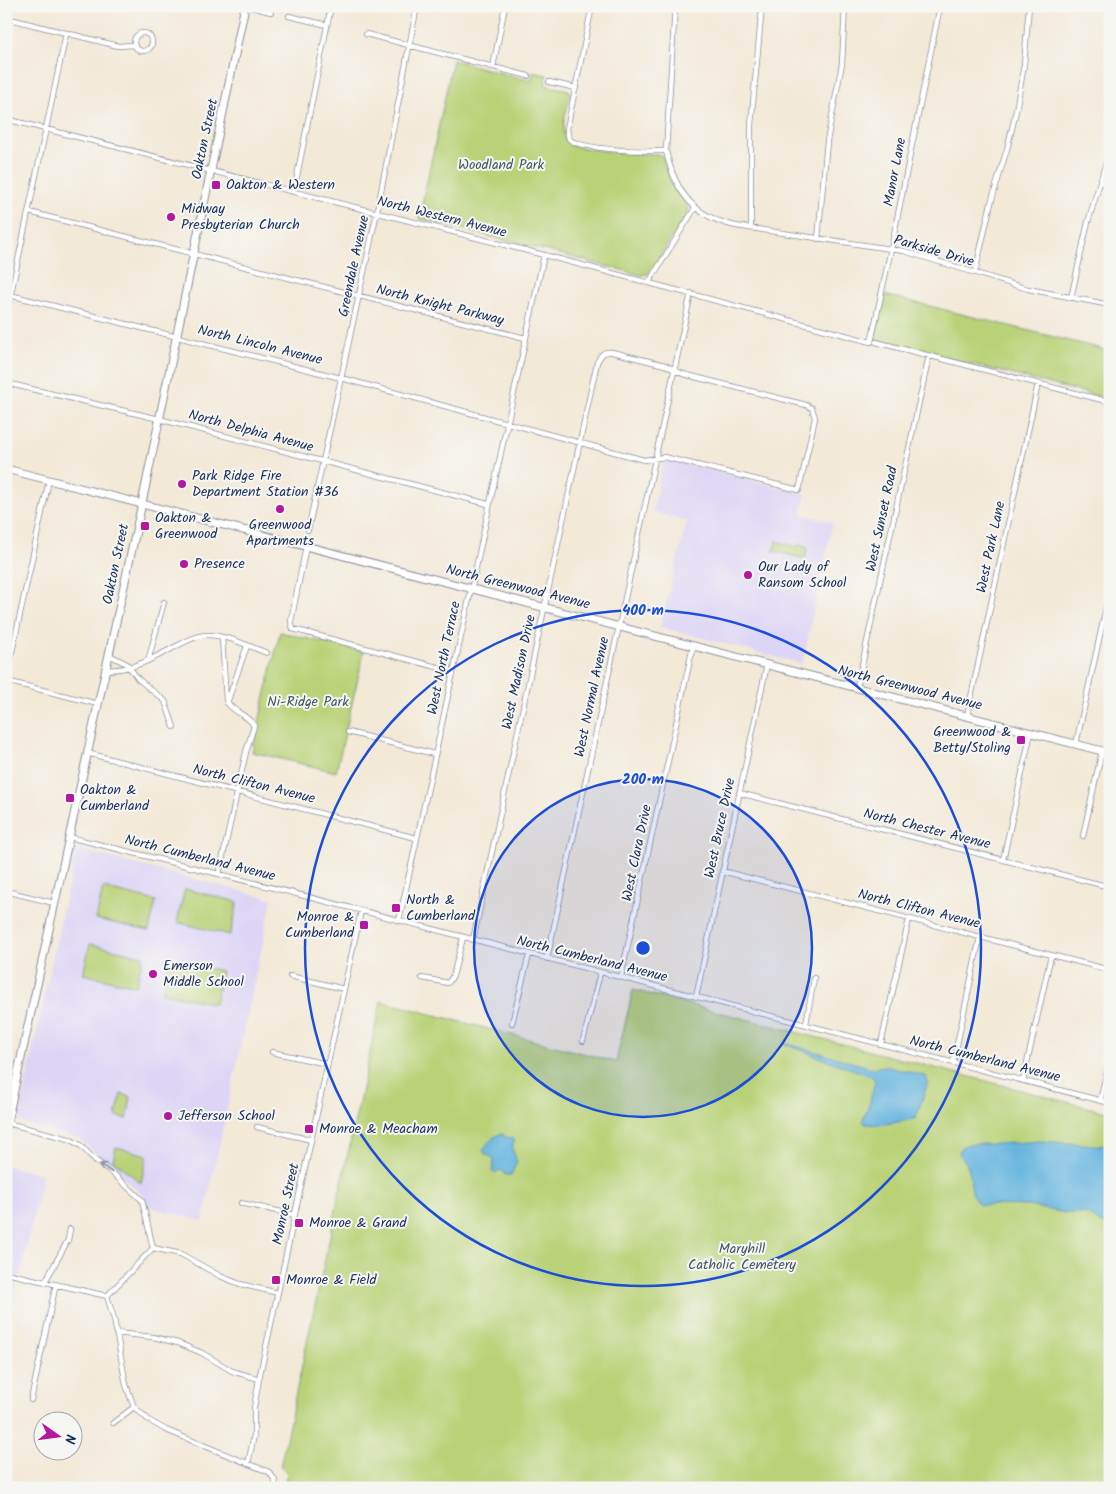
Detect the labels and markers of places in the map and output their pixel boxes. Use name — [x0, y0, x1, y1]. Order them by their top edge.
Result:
place label: Oakton & Western — [226, 174, 335, 196]
marker: Oakton & Western — [210, 179, 222, 191]
place label: Midway Presbyterian Church — [181, 198, 300, 236]
marker: Midway Presbyterian Church — [165, 211, 177, 223]
place label: Park Ridge Fire Department Station #36 — [192, 465, 339, 503]
marker: Park Ridge Fire Department Station #36 — [176, 478, 188, 490]
marker: Greenwood Apartments — [274, 503, 286, 515]
place label: Oakton & Greenwood — [155, 507, 218, 545]
place label: Greenwood Apartments — [246, 514, 314, 552]
marker: Oakton & Greenwood — [139, 520, 151, 532]
place label: Presence — [194, 553, 245, 575]
place label: Our Lady of Ransom School — [758, 556, 847, 594]
marker: Presence — [178, 558, 190, 570]
marker: Our Lady of Ransom School — [742, 569, 754, 581]
place label: Greenwood & Betty/Stoling — [933, 721, 1011, 759]
marker: Greenwood & Betty/Stoling — [1015, 734, 1027, 746]
place label: Oakton & Cumberland — [80, 779, 150, 817]
marker: Oakton & Cumberland — [64, 792, 76, 804]
place label: North & Cumberland — [406, 889, 476, 927]
marker: North & Cumberland — [390, 902, 402, 914]
place label: Monroe & Cumberland — [285, 906, 355, 944]
marker: Monroe & Cumberland — [358, 919, 370, 931]
centre of rings — [634, 939, 652, 957]
place label: Emerson Middle School — [163, 955, 245, 993]
marker: Emerson Middle School — [147, 968, 159, 980]
place label: Jefferson School — [178, 1105, 276, 1127]
marker: Jefferson School — [162, 1110, 174, 1122]
place label: Monroe & Meacham — [319, 1118, 438, 1140]
marker: Monroe & Meacham — [303, 1123, 315, 1135]
place label: Monroe & Grand — [309, 1212, 407, 1234]
marker: Monroe & Grand — [293, 1217, 305, 1229]
place label: Monroe & Field — [286, 1269, 378, 1291]
marker: Monroe & Field — [270, 1274, 282, 1286]

